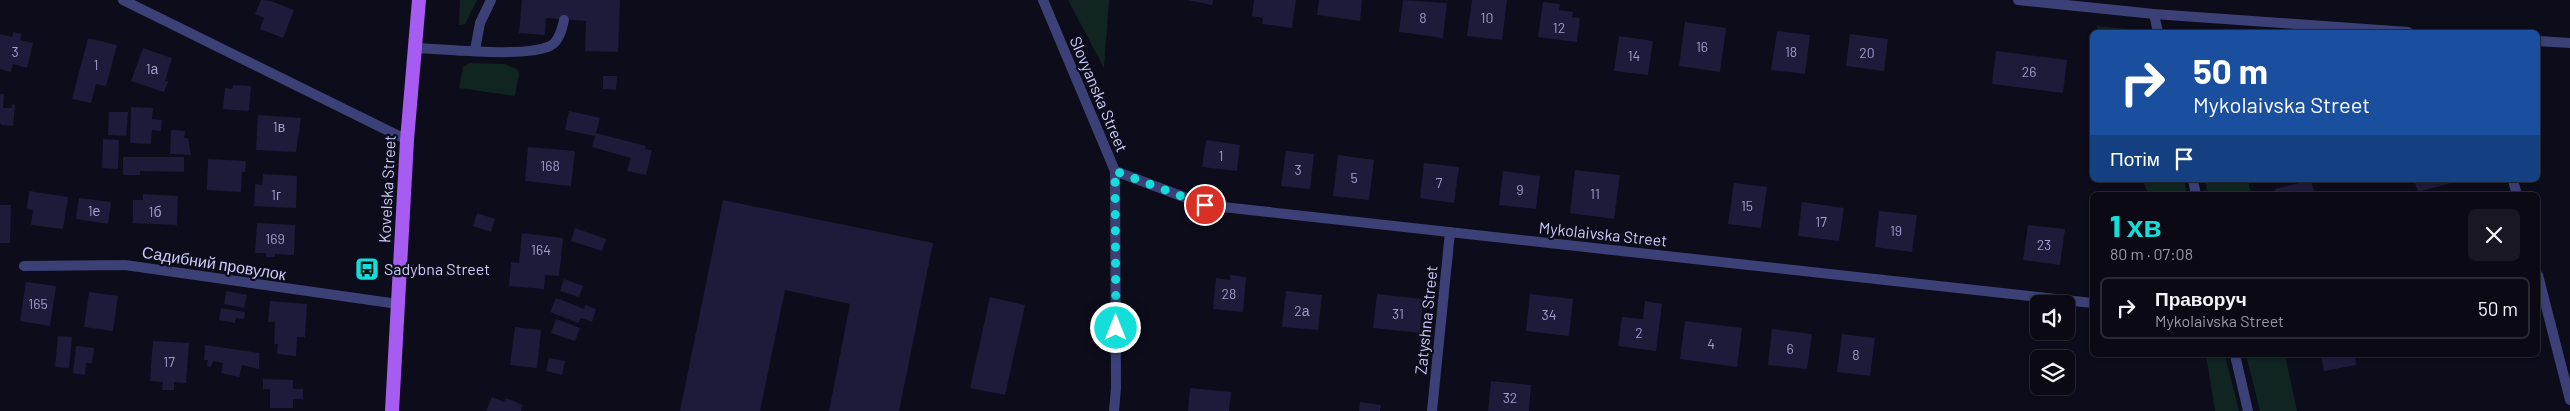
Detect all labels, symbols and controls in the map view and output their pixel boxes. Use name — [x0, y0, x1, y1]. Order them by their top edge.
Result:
house number: 8 — [1419, 9, 1427, 26]
house number: 10 — [1481, 9, 1493, 26]
house number: 12 — [1553, 19, 1565, 36]
street label: Slovyanska Street — [1067, 33, 1132, 154]
house number: 16 — [1696, 38, 1708, 55]
house number: 3 — [11, 43, 19, 60]
house number: 18 — [1785, 43, 1797, 60]
house number: 20 — [1859, 44, 1875, 61]
house number: 14 — [1628, 47, 1640, 64]
text: 50 m — [2193, 49, 2268, 91]
icon: right — [2110, 50, 2175, 115]
house number: 1 — [94, 56, 98, 73]
house number: 1а — [146, 60, 159, 77]
house number: 26 — [2022, 63, 2036, 80]
text: Mykolaivska Street — [2193, 91, 2370, 117]
house number: 1в — [273, 118, 285, 135]
street label: Kovelska Street — [374, 134, 399, 243]
icon: arrive — [2170, 145, 2198, 173]
house number: 1 — [1219, 147, 1223, 164]
text: Потім — [2110, 147, 2160, 170]
house number: 168 — [540, 157, 560, 174]
house number: 3 — [1294, 161, 1302, 178]
house number: 5 — [1350, 169, 1358, 186]
house number: 7 — [1436, 174, 1443, 191]
house number: 9 — [1516, 181, 1524, 198]
pin — [1184, 184, 1226, 226]
house number: 11 — [1590, 185, 1600, 202]
house number: 1г — [271, 186, 281, 203]
icon: arrive — [1191, 191, 1219, 219]
house number: 15 — [1741, 197, 1753, 214]
house number: 1е — [88, 202, 101, 219]
house number: 1б — [149, 203, 161, 220]
text: 1 хв — [2110, 207, 2162, 243]
button: close — [2468, 209, 2520, 261]
house number: 17 — [1815, 213, 1827, 230]
street label: Mykolaivska Street — [1538, 217, 1668, 250]
house number: 19 — [1890, 222, 1902, 239]
house number: 169 — [265, 230, 285, 247]
house number: 23 — [2037, 236, 2051, 253]
house number: 164 — [531, 241, 551, 258]
street label: Садибний провулок — [141, 242, 288, 283]
text: 80 m · 07:08 — [2110, 244, 2193, 263]
bus stop icon: Sadybna Street — [354, 256, 380, 282]
place label: Sadybna Street — [384, 259, 490, 278]
street label: Zatyshna Street — [1410, 264, 1441, 375]
house number: 28 — [1222, 285, 1236, 302]
text: Праворуч — [2155, 287, 2247, 310]
icon: right — [2112, 294, 2140, 322]
house number: 165 — [28, 295, 48, 312]
map controls — [2030, 295, 2075, 395]
button: sound — [2030, 295, 2075, 340]
text: 50 m — [2478, 297, 2518, 320]
position arrow — [1089, 301, 1141, 353]
house number: 2а — [1294, 302, 1310, 319]
house number: 31 — [1392, 305, 1404, 322]
house number: 34 — [1542, 306, 1556, 323]
text: Mykolaivska Street — [2155, 311, 2284, 330]
house number: 2 — [1635, 324, 1643, 341]
house number: 4 — [1707, 335, 1715, 352]
house number: 6 — [1786, 340, 1794, 357]
house number: 8 — [1852, 346, 1860, 363]
button: layers — [2030, 350, 2075, 395]
house number: 17 — [163, 353, 175, 370]
house number: 32 — [1503, 389, 1517, 406]

